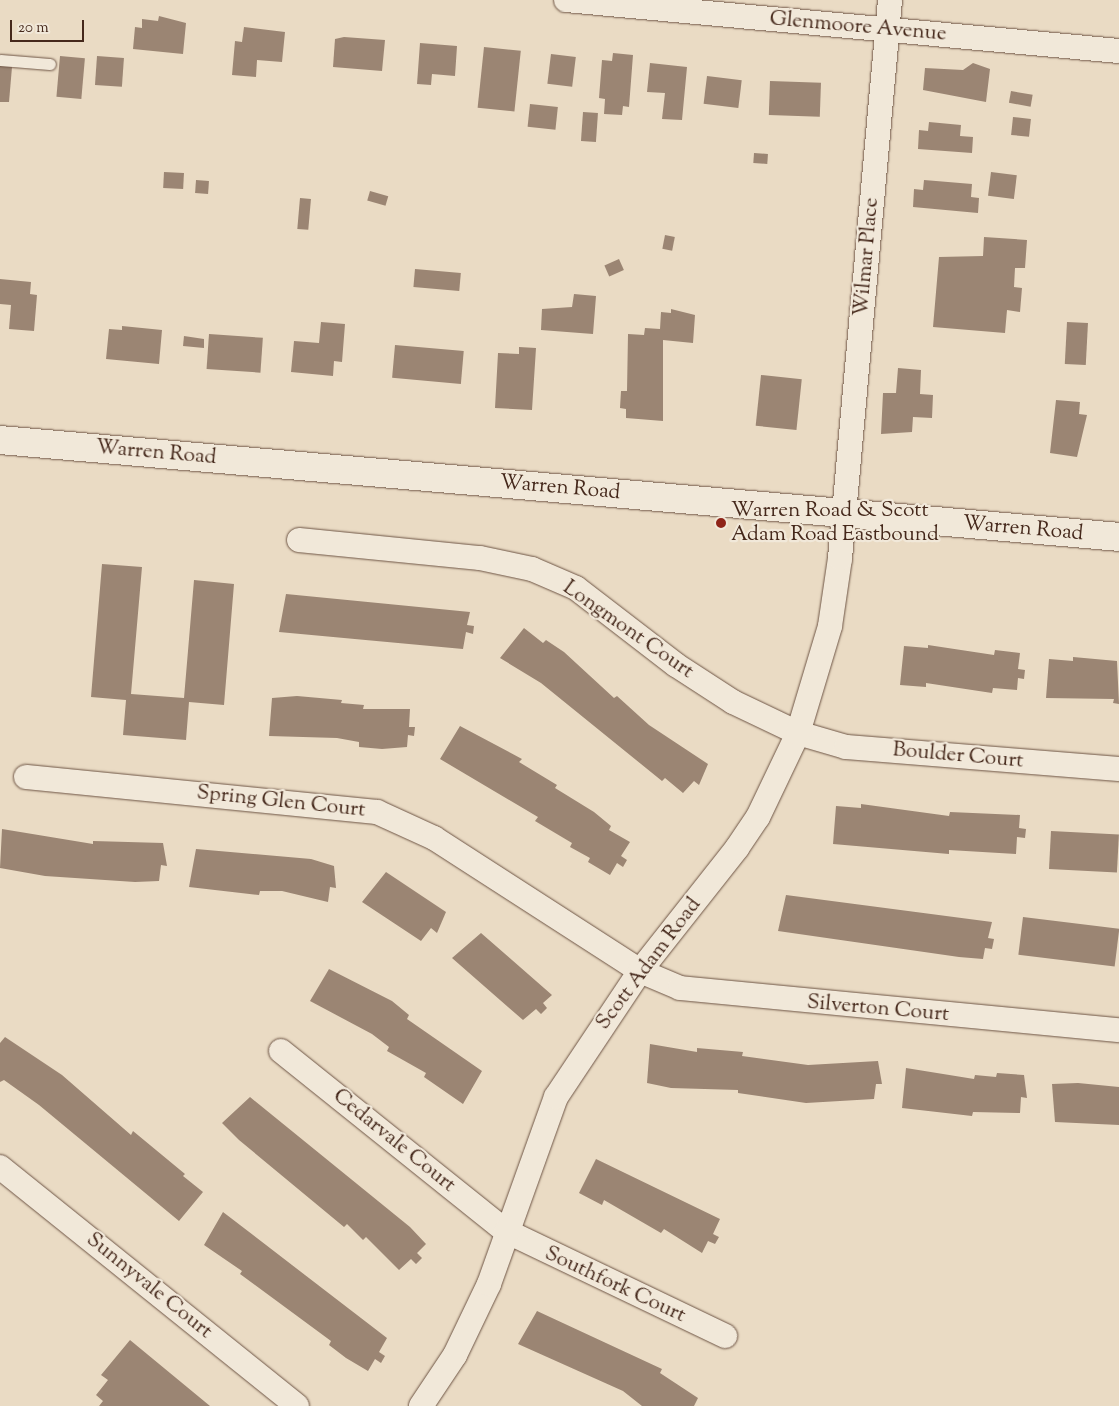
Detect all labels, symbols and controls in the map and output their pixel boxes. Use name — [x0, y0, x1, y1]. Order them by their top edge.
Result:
street label: Glenmoore Avenue — [769, 7, 947, 47]
scale bar — [12, 10, 86, 42]
text: 20 m — [18, 18, 49, 39]
street label: Wilmar Place — [849, 196, 885, 318]
street label: Warren Road — [95, 435, 217, 471]
street label: Warren Road — [499, 470, 621, 506]
place label: Warren Road & Scott Adam Road Eastbound — [731, 498, 939, 548]
street label: Warren Road — [962, 511, 1084, 547]
marker: Warren Road & Scott Adam Road Eastbound — [715, 517, 727, 529]
street label: Longmont Court — [558, 575, 698, 685]
street label: Boulder Court — [892, 738, 1024, 774]
street label: Spring Glen Court — [195, 781, 367, 823]
street label: Scott Adam Road — [591, 893, 707, 1035]
street label: Silverton Court — [806, 990, 950, 1028]
street label: Cedarvale Court — [327, 1084, 461, 1198]
street label: Sunnyvale Court — [81, 1227, 217, 1345]
street label: Southfork Court — [541, 1241, 689, 1329]

